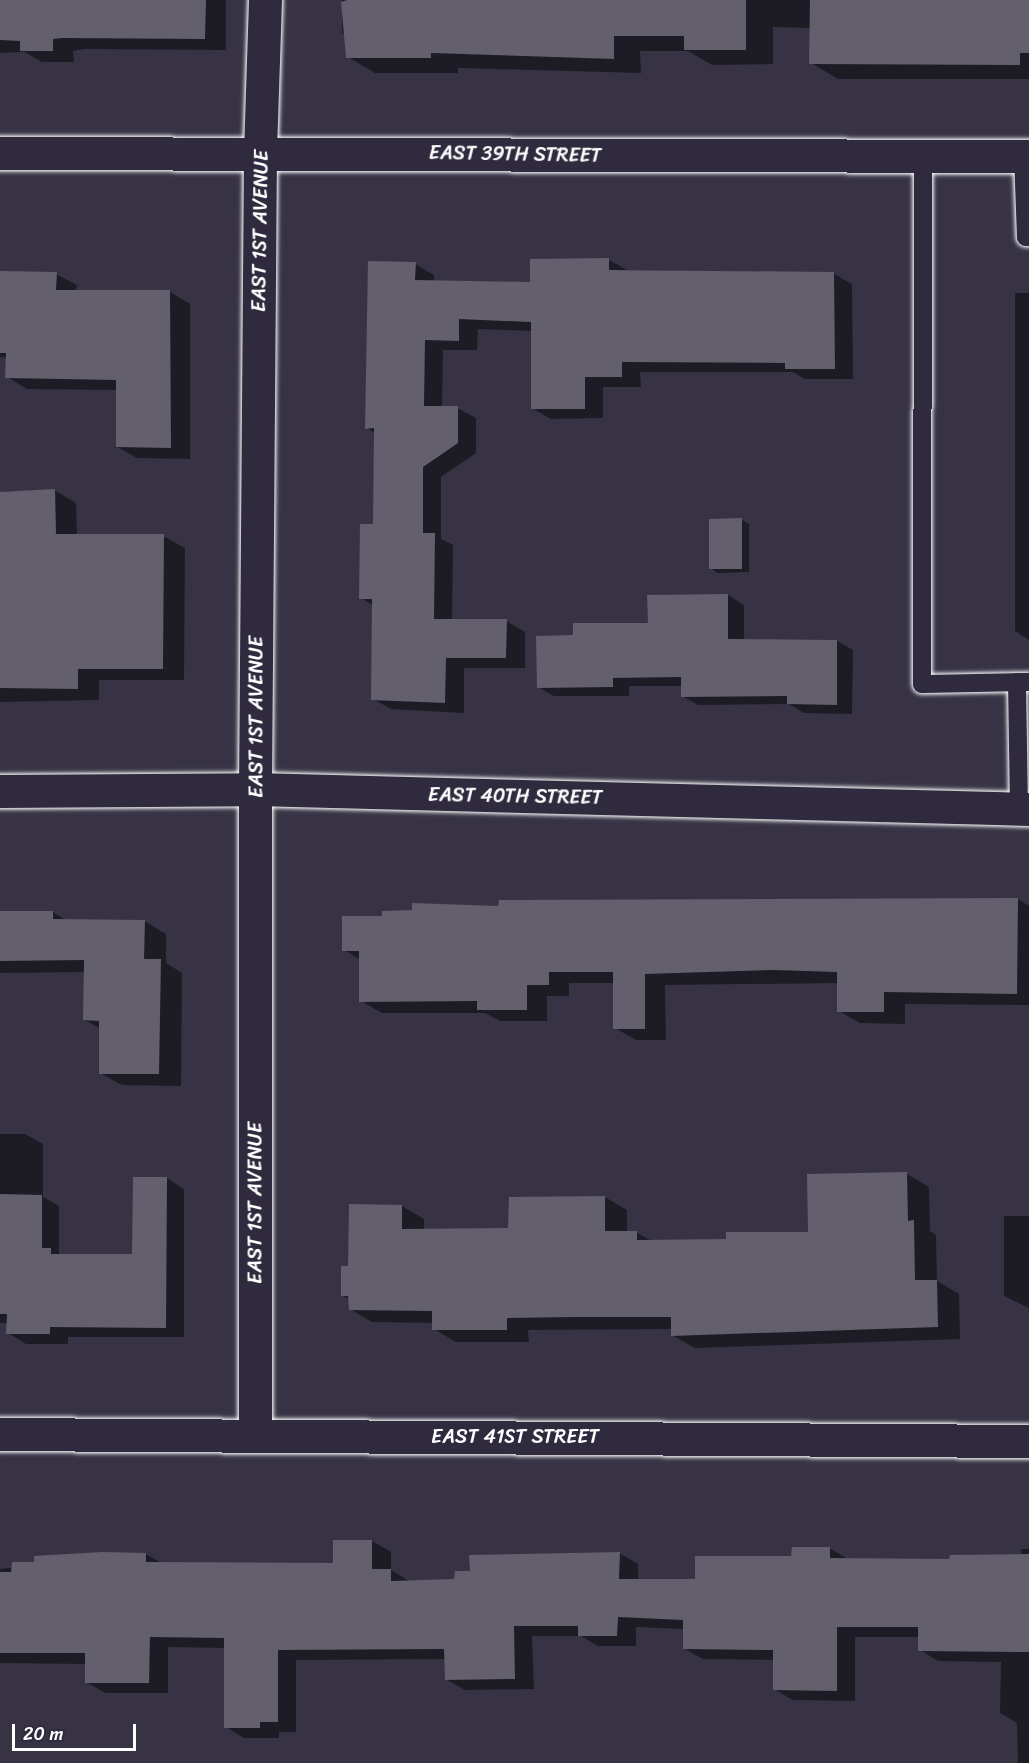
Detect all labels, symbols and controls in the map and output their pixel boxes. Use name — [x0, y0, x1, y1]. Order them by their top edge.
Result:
street label: EAST 39TH STREET — [427, 140, 603, 168]
street label: EAST 1ST AVENUE — [247, 149, 273, 313]
street label: EAST 1ST AVENUE — [244, 635, 268, 799]
street label: EAST 40TH STREET — [427, 782, 603, 810]
street label: EAST 1ST AVENUE — [243, 1121, 267, 1285]
street label: EAST 41ST STREET — [430, 1424, 600, 1448]
scale bar — [15, 1712, 140, 1750]
text: 20 m — [23, 1718, 63, 1750]

